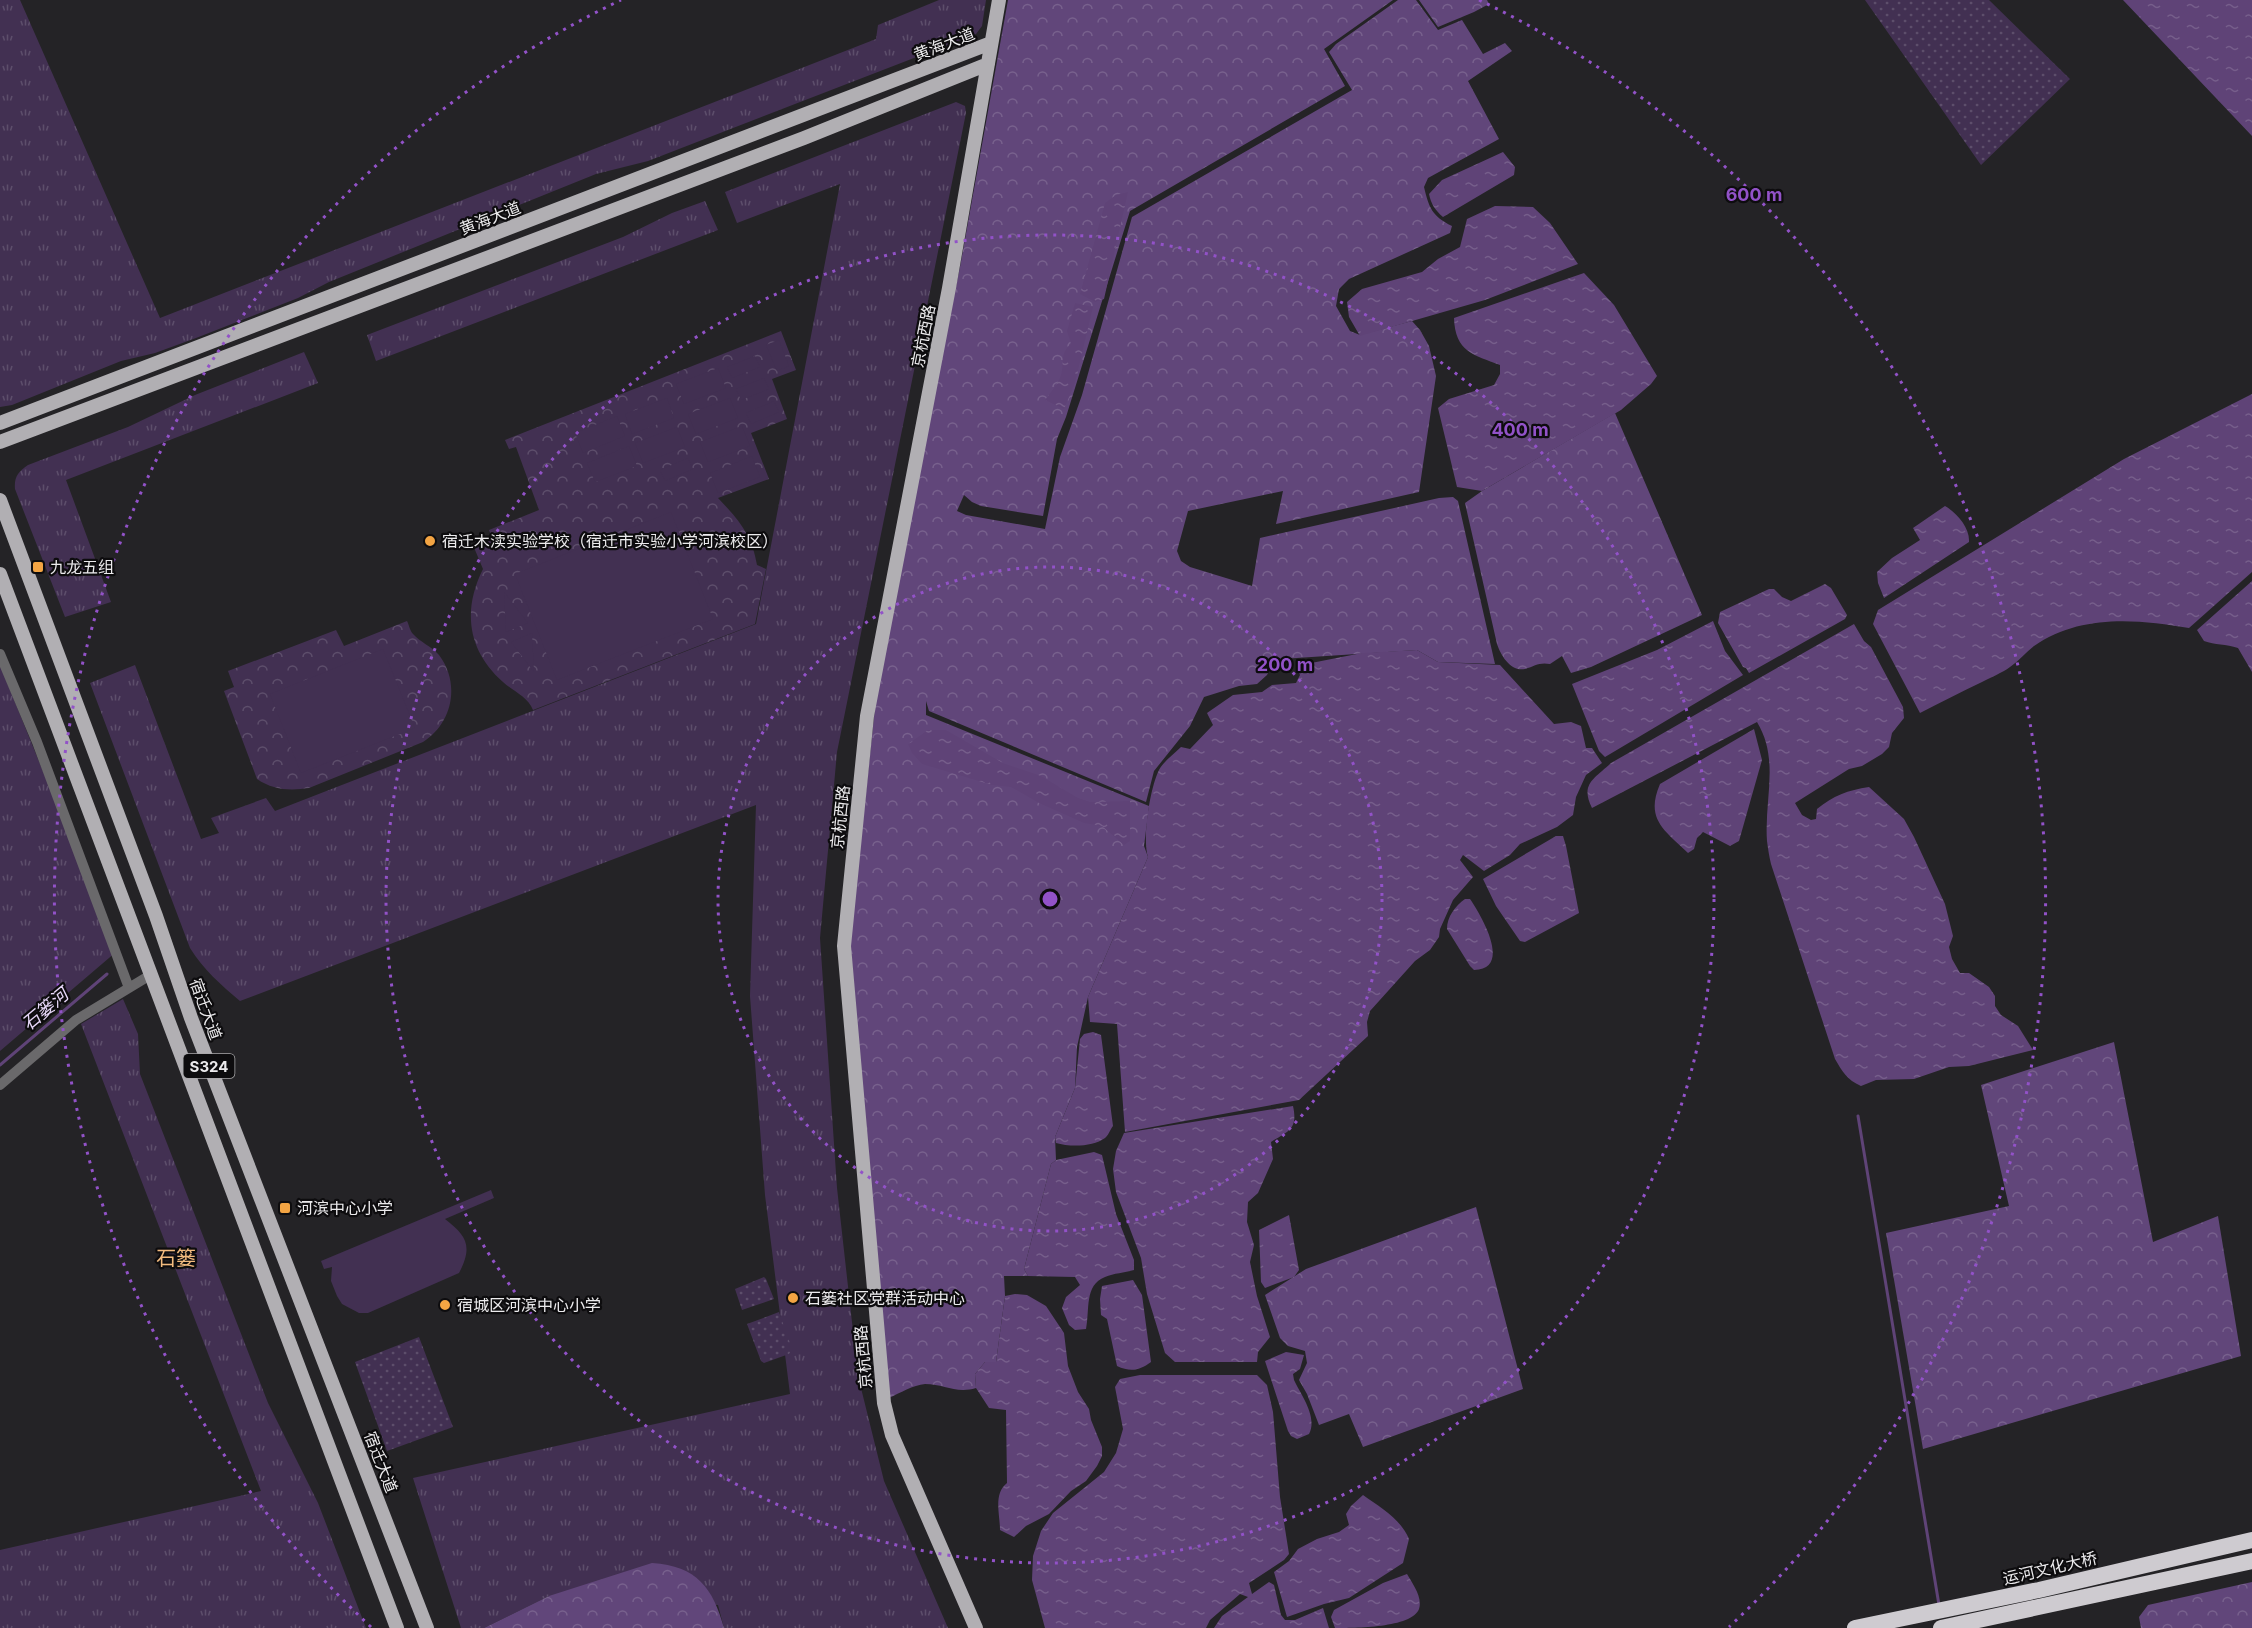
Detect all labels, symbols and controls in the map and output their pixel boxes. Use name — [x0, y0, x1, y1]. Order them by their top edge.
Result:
street label: 黄海大道 — [911, 23, 977, 65]
text: 600 m — [1726, 184, 1782, 205]
street label: 黄海大道 — [457, 197, 523, 239]
street label: 京杭西路 — [907, 303, 939, 369]
text: 400 m — [1491, 419, 1549, 440]
place label: 宿迁木渎实验学校（宿迁市实验小学河滨校区） — [442, 531, 778, 551]
marker: 宿迁木渎实验学校（宿迁市实验小学河滨校区） — [423, 534, 437, 548]
place label: 九龙五组 — [50, 557, 114, 577]
marker: 九龙五组 — [31, 560, 45, 574]
text: 200 m — [1257, 654, 1313, 675]
street label: 京杭西路 — [827, 784, 853, 850]
centre of rings — [1040, 889, 1060, 909]
street label: 宿迁大道 — [186, 976, 226, 1042]
water label: 石篓河 — [18, 982, 75, 1034]
road number: S324 — [184, 1054, 234, 1078]
place label: 河滨中心小学 — [297, 1198, 393, 1218]
marker: 河滨中心小学 — [278, 1201, 292, 1215]
district label: 石篓 — [156, 1246, 196, 1270]
place label: 石篓社区党群活动中心 — [805, 1288, 965, 1308]
marker: 石篓社区党群活动中心 — [786, 1291, 800, 1305]
place label: 宿城区河滨中心小学 — [457, 1295, 601, 1315]
marker: 宿城区河滨中心小学 — [438, 1298, 452, 1312]
street label: 京杭西路 — [850, 1324, 876, 1390]
street label: 宿迁大道 — [360, 1429, 402, 1495]
street label: 运河文化大桥 — [2001, 1547, 2099, 1589]

